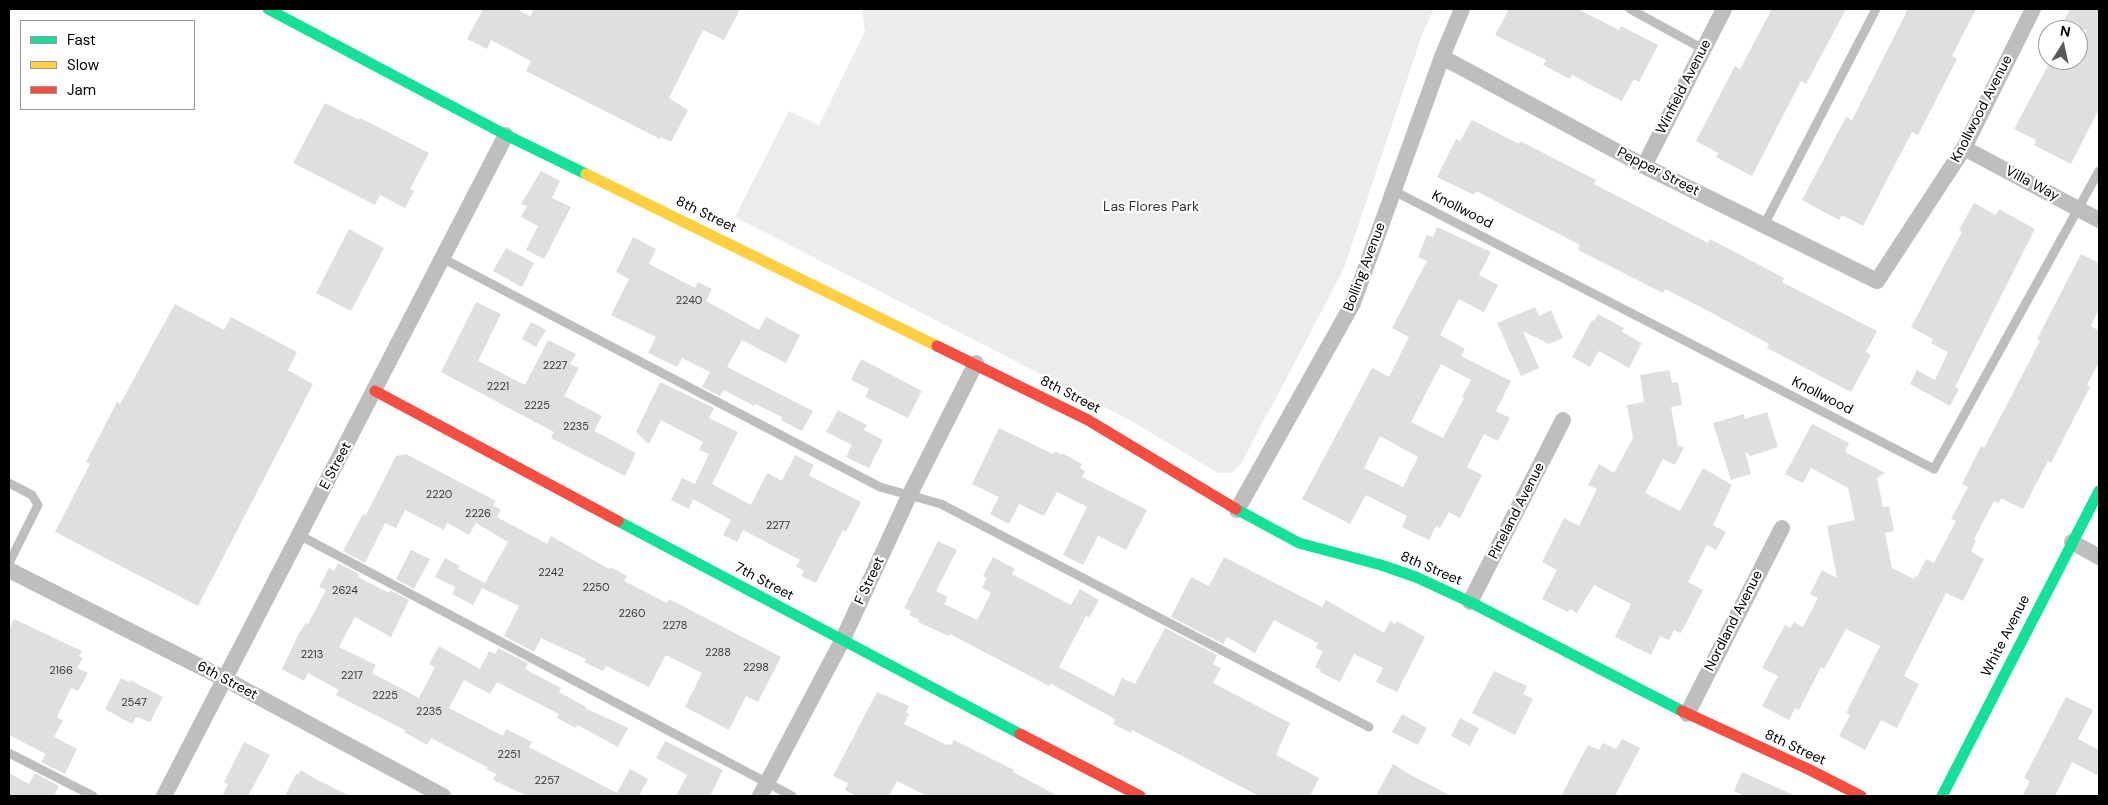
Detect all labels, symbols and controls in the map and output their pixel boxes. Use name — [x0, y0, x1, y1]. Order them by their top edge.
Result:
legend — [20, 20, 195, 110]
north arrow — [2038, 20, 2088, 70]
text: N — [2059, 21, 2072, 41]
text: Fast — [67, 30, 96, 50]
street label: Winfield Avenue — [1653, 37, 1715, 137]
street label: Knollwood Avenue — [1948, 53, 2016, 165]
text: Slow — [67, 55, 99, 75]
text: Jam — [67, 80, 96, 100]
street label: Pepper Street — [1614, 144, 1702, 200]
street label: Villa Way — [2002, 163, 2062, 205]
street label: Knollwood — [1429, 187, 1495, 233]
street label: 8th Street — [673, 193, 739, 237]
park label: Las Flores Park — [1103, 199, 1199, 215]
street label: Bolling Avenue — [1340, 220, 1390, 314]
house number: 2240 — [676, 294, 702, 308]
house number: 2227 — [543, 359, 567, 373]
street label: 8th Street — [1037, 373, 1103, 417]
street label: Knollwood — [1789, 373, 1855, 419]
house number: 2221 — [487, 380, 509, 394]
house number: 2225 — [524, 399, 550, 413]
house number: 2235 — [563, 420, 589, 434]
street label: E Street — [317, 439, 355, 493]
street label: Pineland Avenue — [1485, 460, 1549, 562]
house number: 2220 — [426, 488, 452, 502]
house number: 2226 — [465, 507, 491, 521]
house number: 2277 — [766, 519, 790, 533]
street label: 8th Street — [1398, 548, 1464, 590]
street label: F Street — [852, 554, 888, 608]
street label: 7th Street — [732, 559, 796, 605]
house number: 2242 — [538, 566, 564, 580]
street label: Nordland Avenue — [1701, 568, 1767, 674]
house number: 2250 — [583, 581, 609, 595]
house number: 2624 — [332, 584, 358, 598]
street label: White Avenue — [1978, 592, 2034, 680]
house number: 2260 — [618, 607, 646, 621]
house number: 2278 — [663, 619, 687, 633]
house number: 2288 — [705, 646, 731, 660]
house number: 2213 — [301, 648, 323, 662]
street label: 6th Street — [194, 658, 260, 704]
house number: 2298 — [743, 661, 769, 675]
house number: 2166 — [49, 664, 73, 678]
house number: 2217 — [341, 669, 363, 683]
house number: 2225 — [372, 689, 398, 703]
house number: 2547 — [121, 696, 147, 710]
house number: 2235 — [416, 705, 442, 719]
street label: 8th Street — [1762, 727, 1828, 769]
house number: 2251 — [498, 748, 520, 762]
house number: 2257 — [534, 774, 560, 788]

